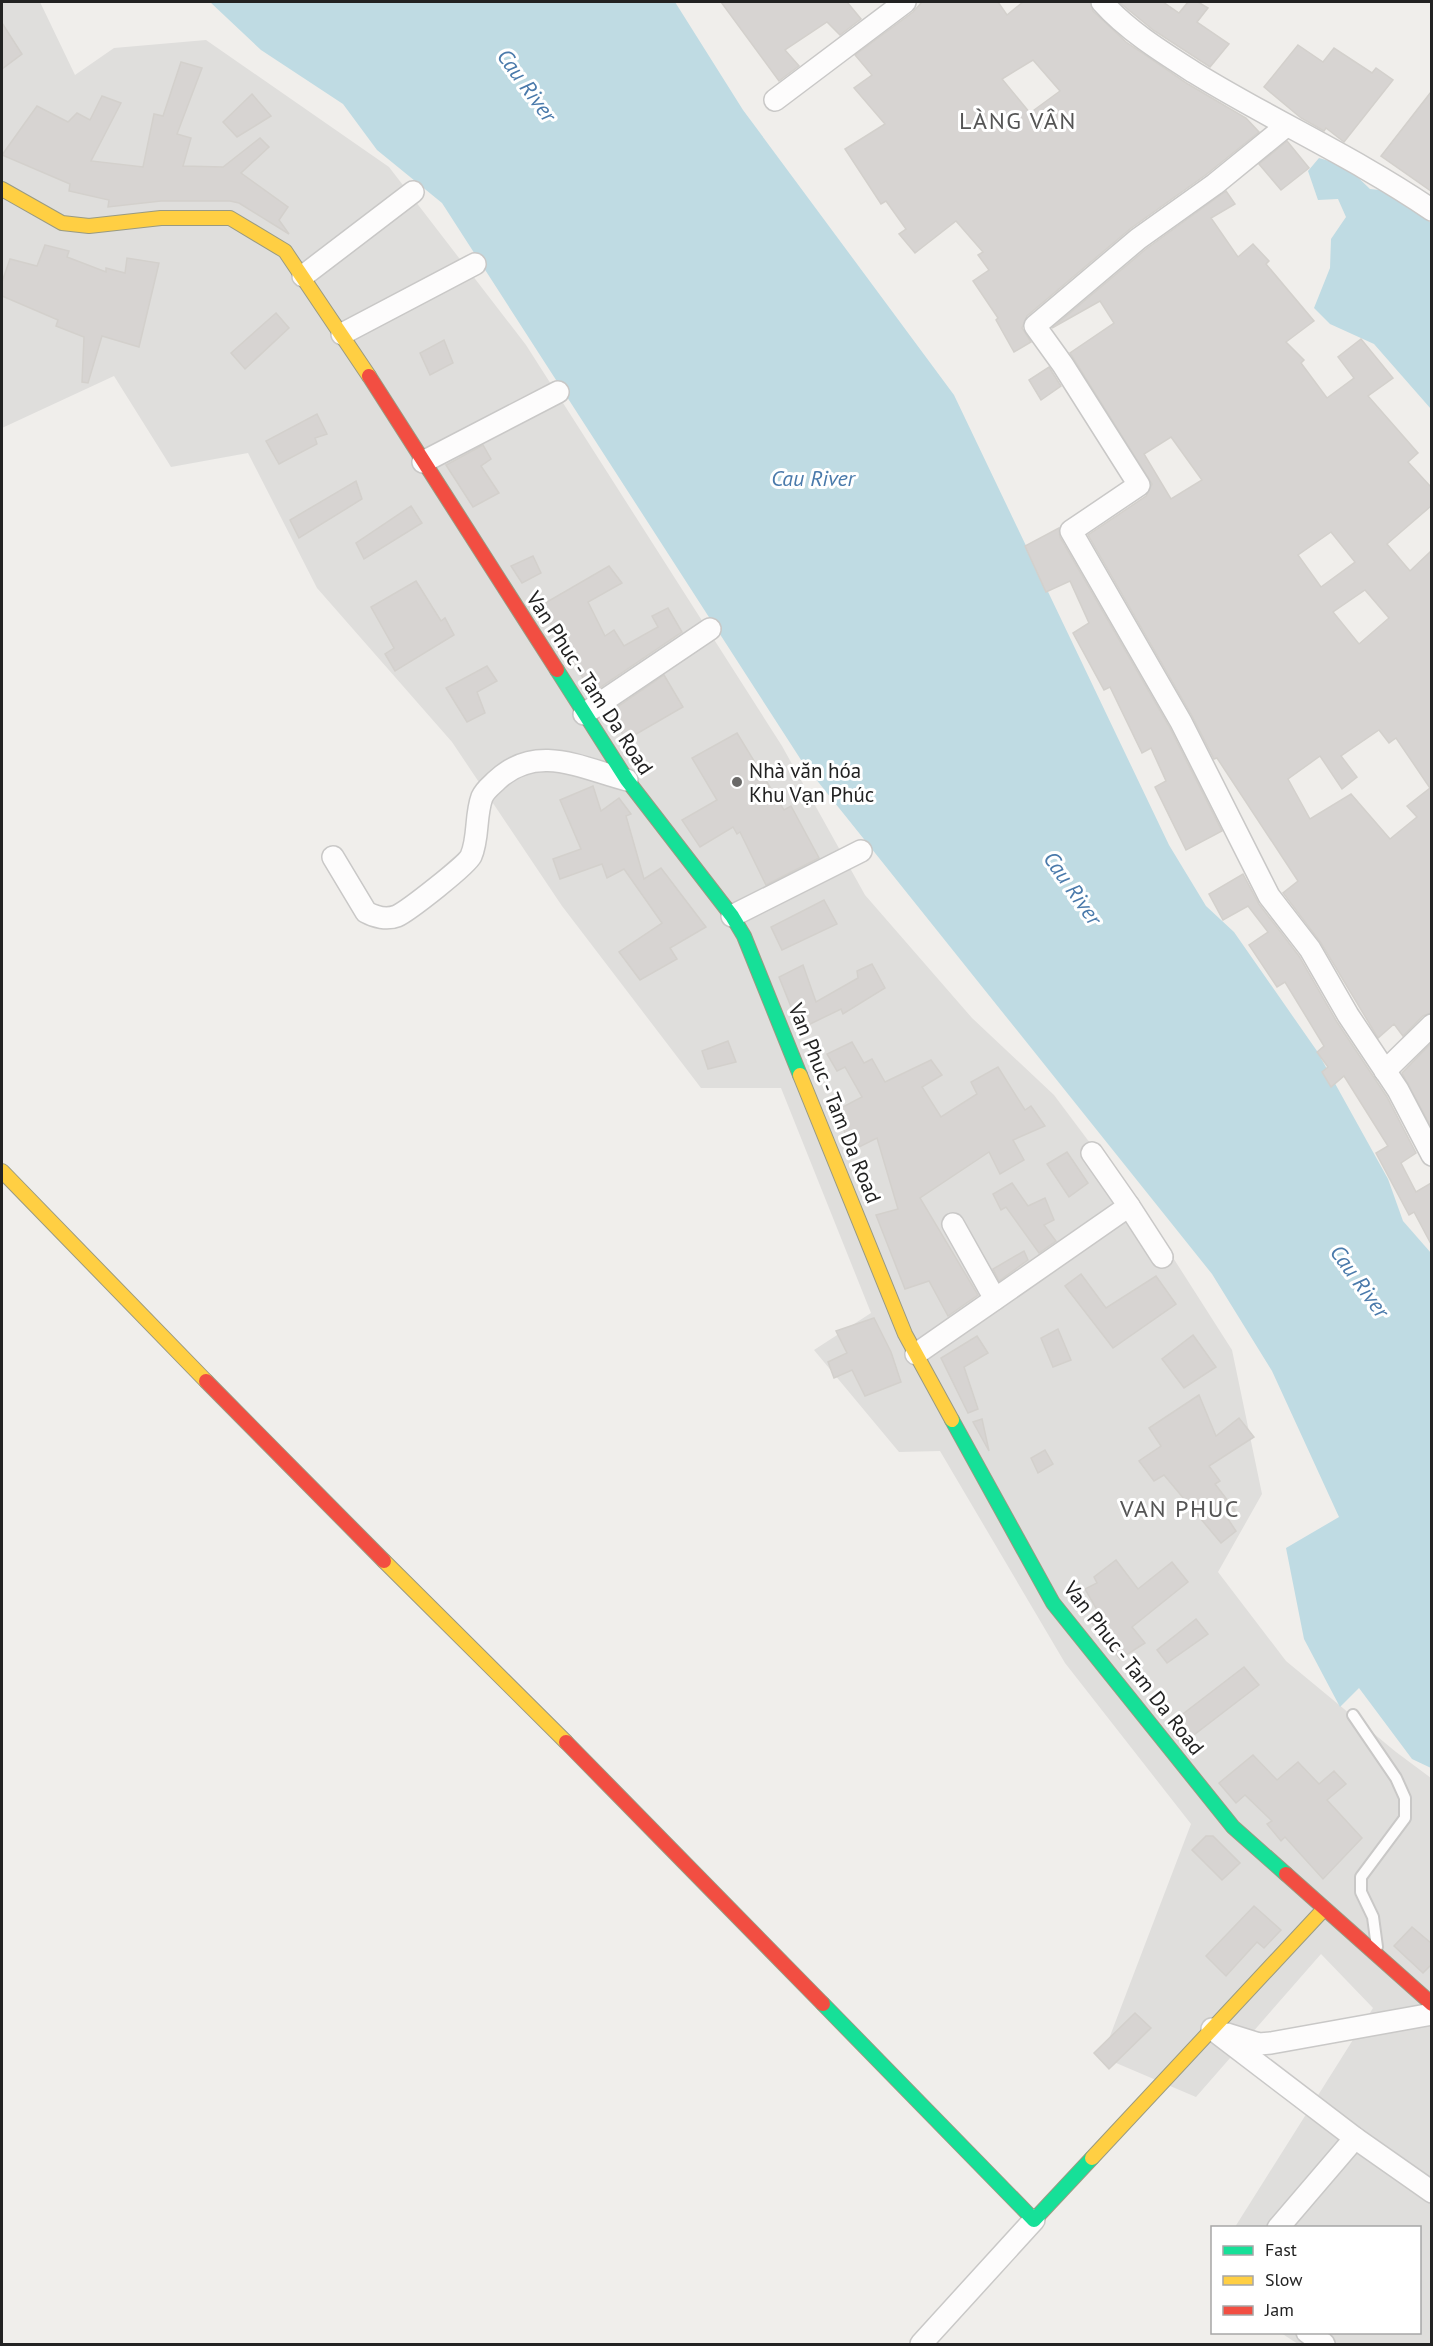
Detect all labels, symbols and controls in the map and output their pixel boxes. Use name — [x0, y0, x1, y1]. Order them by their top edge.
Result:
water label: Cau River — [491, 43, 564, 129]
district label: LÀNG VÂN — [959, 105, 1077, 136]
water label: Cau River — [771, 464, 857, 492]
street label: Van Phuc - Tam Da Road — [520, 585, 659, 780]
place label: Nhà văn hóa Khu Vạn Phúc — [749, 757, 874, 808]
marker: Nhà văn hóa Khu Vạn Phúc — [730, 775, 744, 789]
water label: Cau River — [1038, 846, 1109, 932]
street label: Van Phuc - Tam Da Road — [782, 998, 887, 1207]
water label: Cau River — [1324, 1239, 1397, 1325]
district label: VAN PHUC — [1119, 1493, 1240, 1524]
street label: Van Phuc - Tam Da Road — [1057, 1575, 1210, 1760]
legend — [1211, 2226, 1421, 2334]
text: Fast — [1265, 2238, 1297, 2261]
text: Slow — [1265, 2268, 1303, 2291]
text: Jam — [1264, 2298, 1294, 2321]

